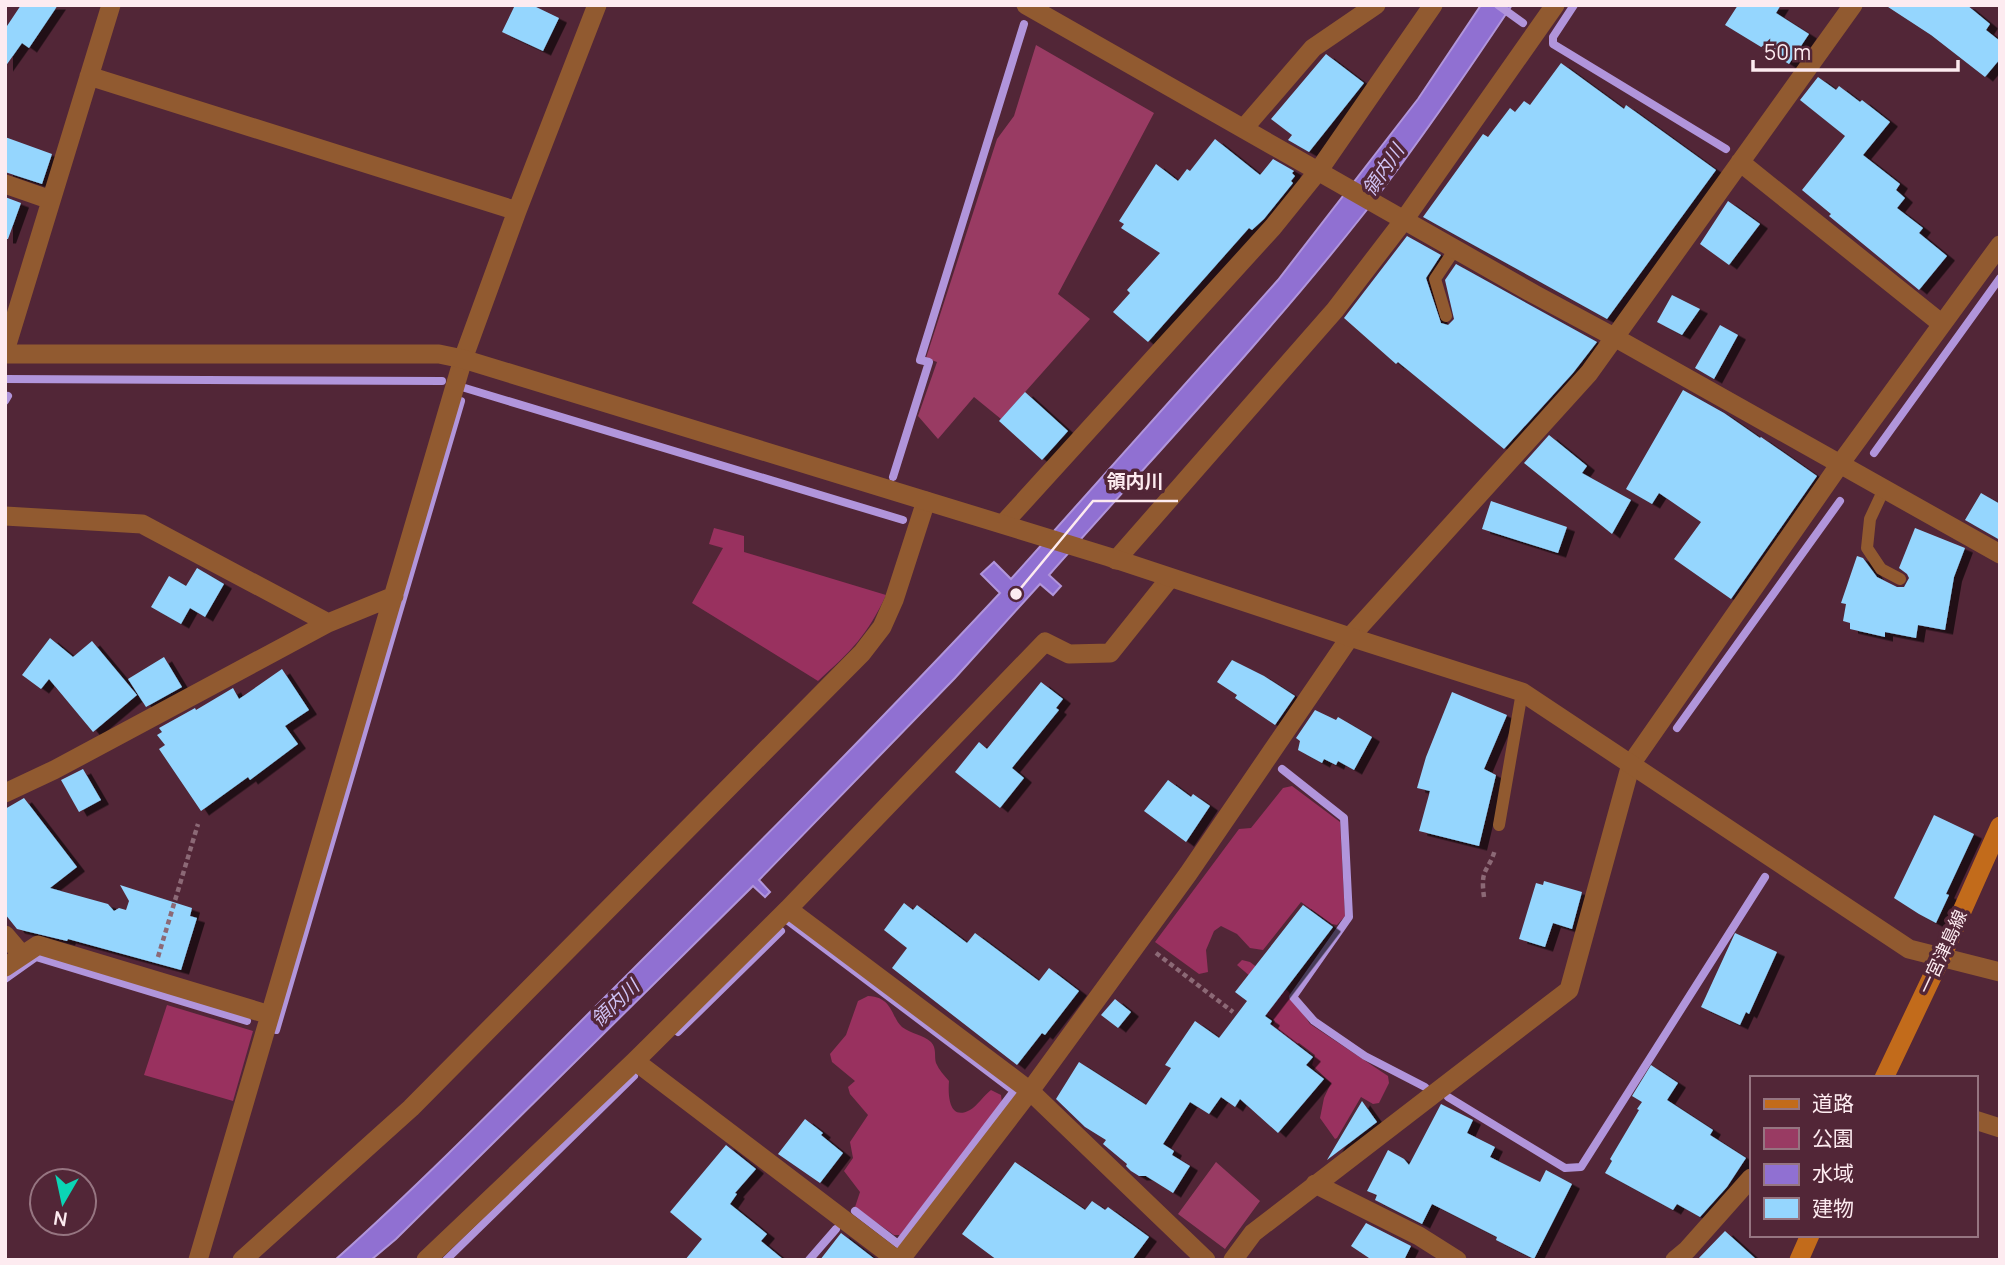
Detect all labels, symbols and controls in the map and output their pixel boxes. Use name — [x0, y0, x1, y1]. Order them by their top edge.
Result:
scale bar — [1753, 28, 1958, 72]
text: 50 m — [1764, 38, 1811, 66]
water label: 領内川 — [1356, 137, 1411, 201]
callout: 領内川 — [1093, 461, 1178, 501]
text: 領内川 — [1106, 468, 1164, 494]
street label: 一宮津島線 — [1912, 906, 1972, 997]
water label: 領内川 — [585, 972, 646, 1032]
legend — [1750, 1076, 1977, 1237]
text: 道路 — [1812, 1089, 1854, 1117]
text: 公園 — [1812, 1124, 1854, 1152]
text: 水域 — [1812, 1159, 1854, 1187]
north arrow — [28, 1167, 98, 1237]
text: 建物 — [1812, 1194, 1854, 1222]
text: N — [52, 1205, 69, 1233]

